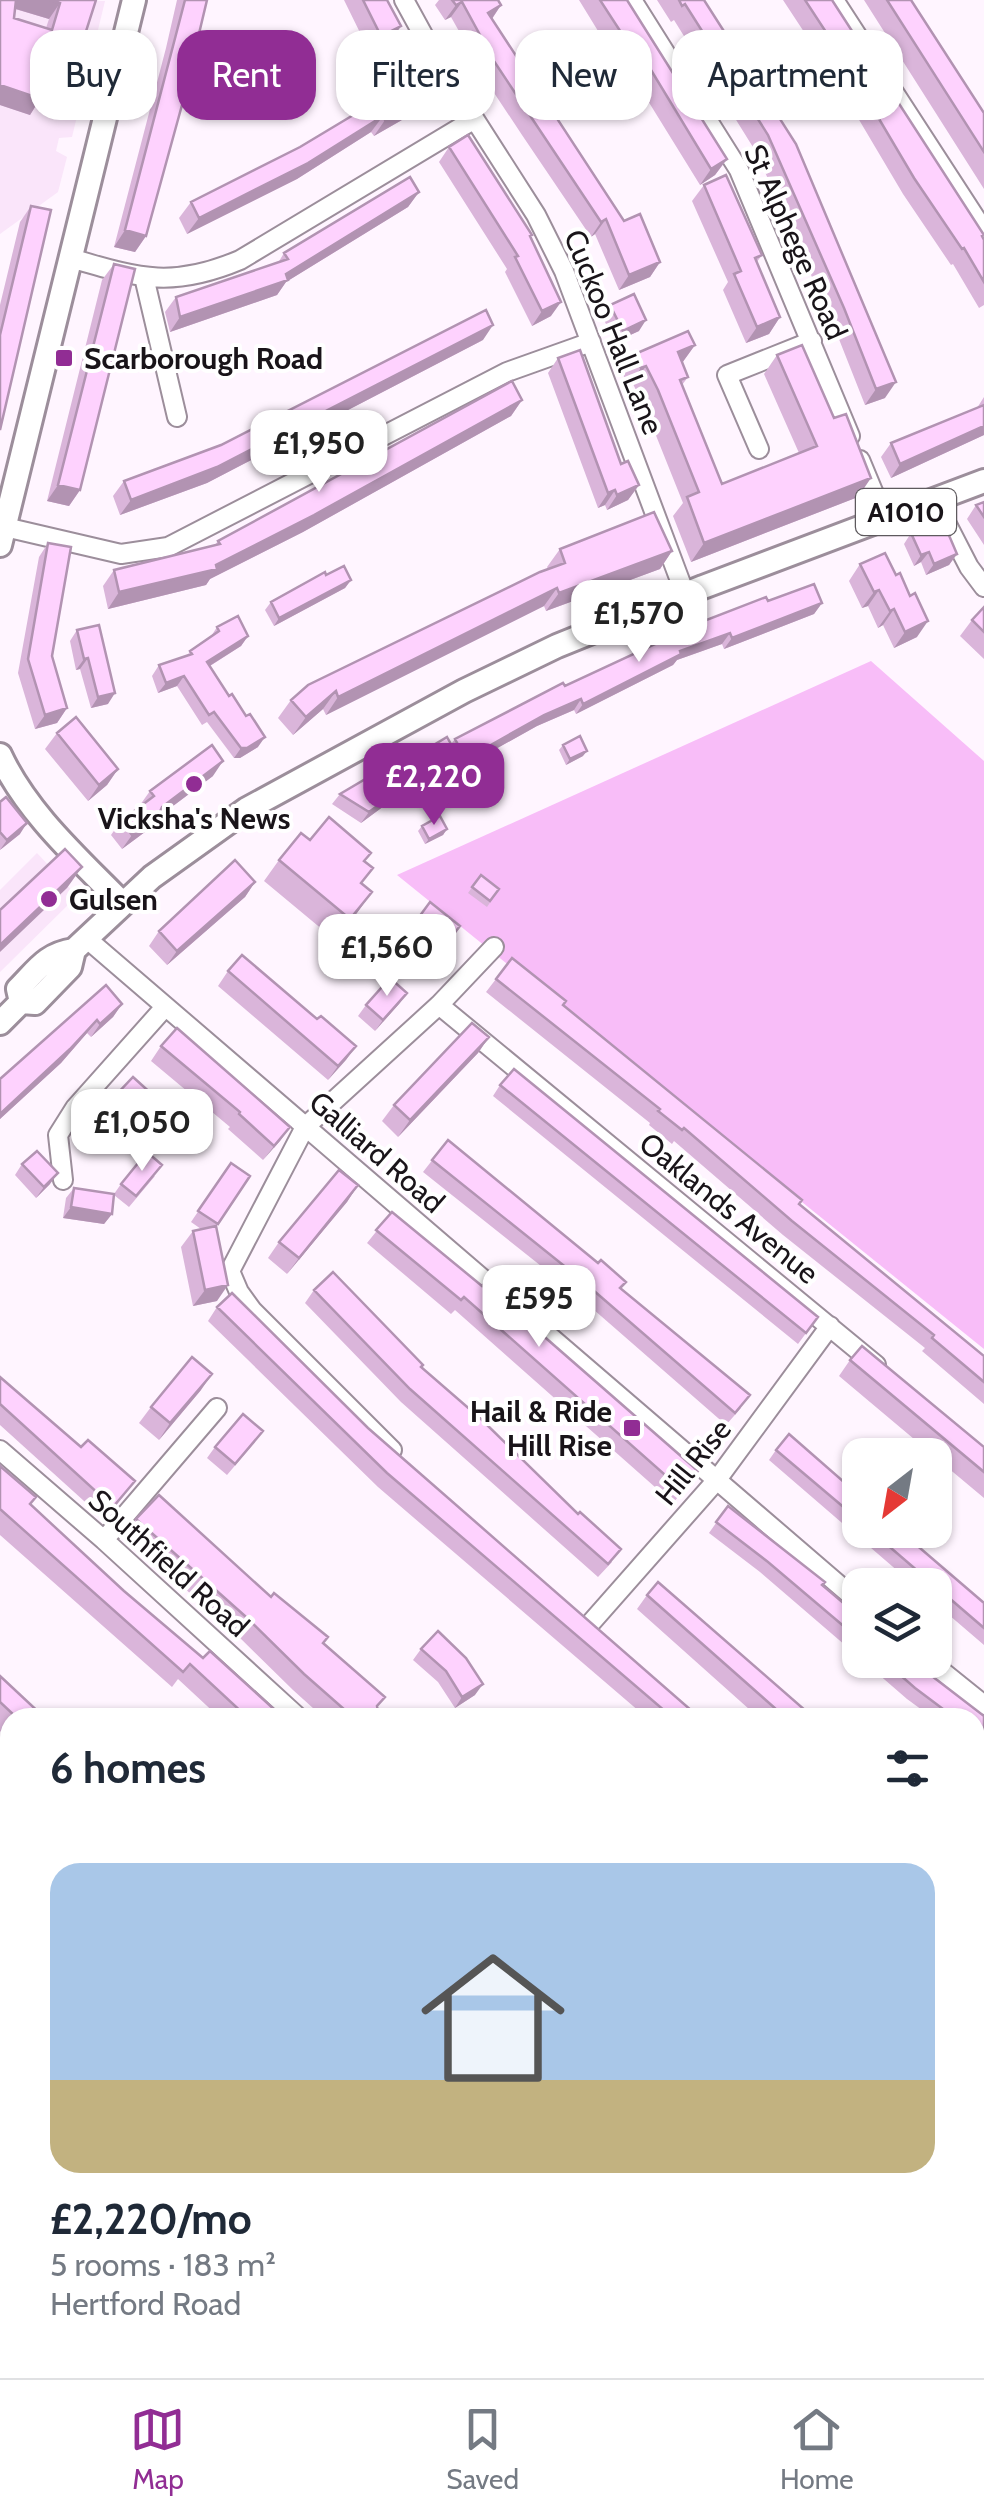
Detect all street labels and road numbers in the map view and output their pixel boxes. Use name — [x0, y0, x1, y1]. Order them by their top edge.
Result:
street label: St Alphege Road — [736, 139, 856, 345]
street label: Cuckoo Hall Lane — [556, 224, 672, 440]
road number: A1010 — [856, 489, 956, 535]
street label: Galliard Road — [302, 1083, 452, 1221]
street label: Oaklands Avenue — [632, 1124, 826, 1292]
street label: Hill Rise — [647, 1411, 739, 1513]
street label: Southfield Road — [81, 1481, 257, 1645]

